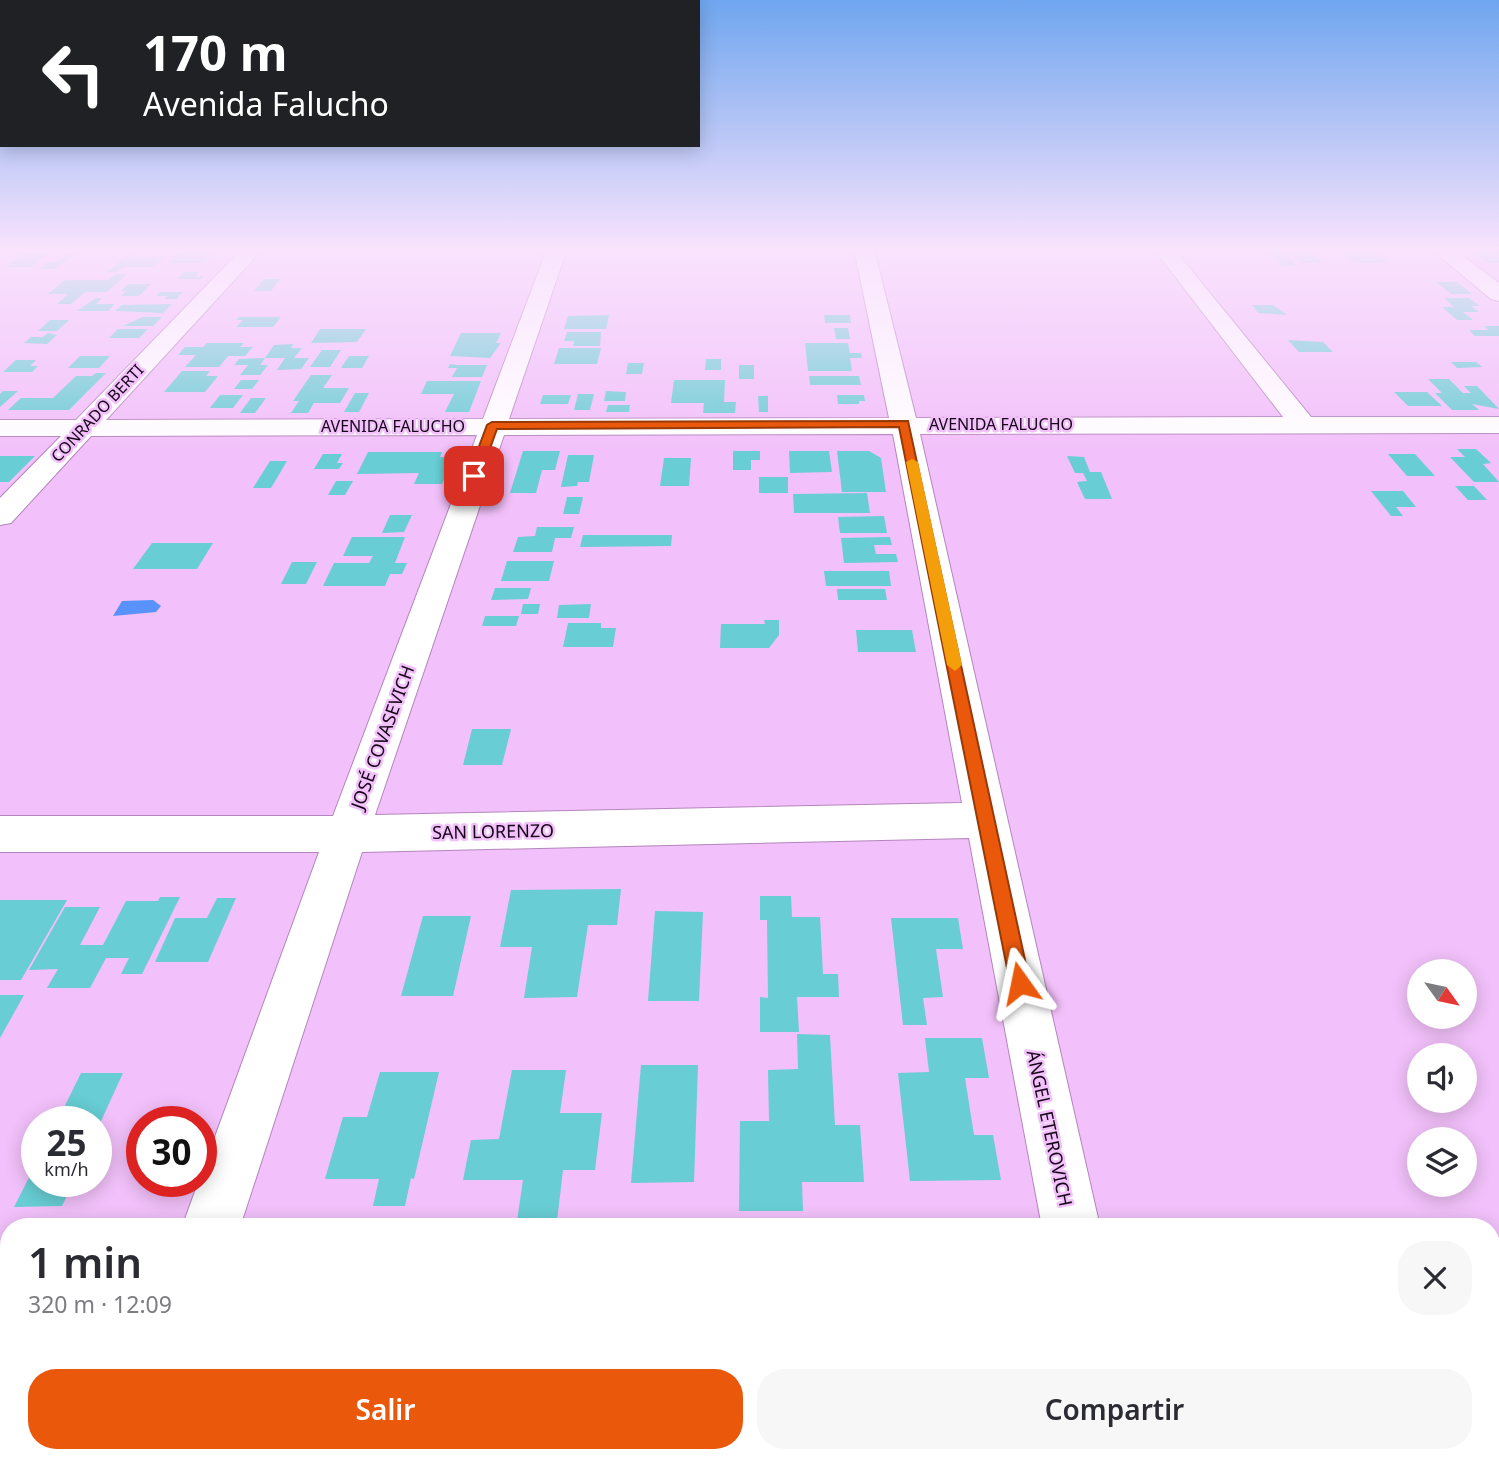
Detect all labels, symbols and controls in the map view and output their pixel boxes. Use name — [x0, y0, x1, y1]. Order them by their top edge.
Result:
text: 170 m — [143, 19, 288, 85]
icon: left — [28, 28, 119, 119]
text: Avenida Falucho — [143, 82, 389, 125]
street label: CONRADO BERTI — [46, 359, 148, 467]
street label: AVENIDA FALUCHO — [929, 413, 1073, 435]
street label: AVENIDA FALUCHO — [321, 415, 465, 437]
pin — [444, 446, 504, 506]
icon: arrive — [455, 457, 493, 495]
street label: JOSÉ COVASEVICH — [344, 662, 419, 814]
street label: SAN LORENZO — [432, 818, 554, 844]
position arrow — [983, 946, 1057, 1020]
north arrow — [1407, 959, 1477, 1029]
map controls — [1407, 959, 1477, 1197]
button: sound — [1407, 1043, 1477, 1113]
street label: ÁNGEL ETEROVICH — [1022, 1048, 1078, 1208]
speed limit sign: 30 — [126, 1106, 217, 1197]
text: 25 — [46, 1119, 87, 1166]
button: layers — [1407, 1127, 1477, 1197]
text: km/h — [44, 1157, 89, 1181]
text: 1 min — [28, 1233, 142, 1290]
button: close — [1398, 1241, 1472, 1315]
text: 320 m · 12:09 — [28, 1288, 172, 1320]
button: Salir — [28, 1369, 743, 1449]
button: Compartir — [757, 1369, 1472, 1449]

